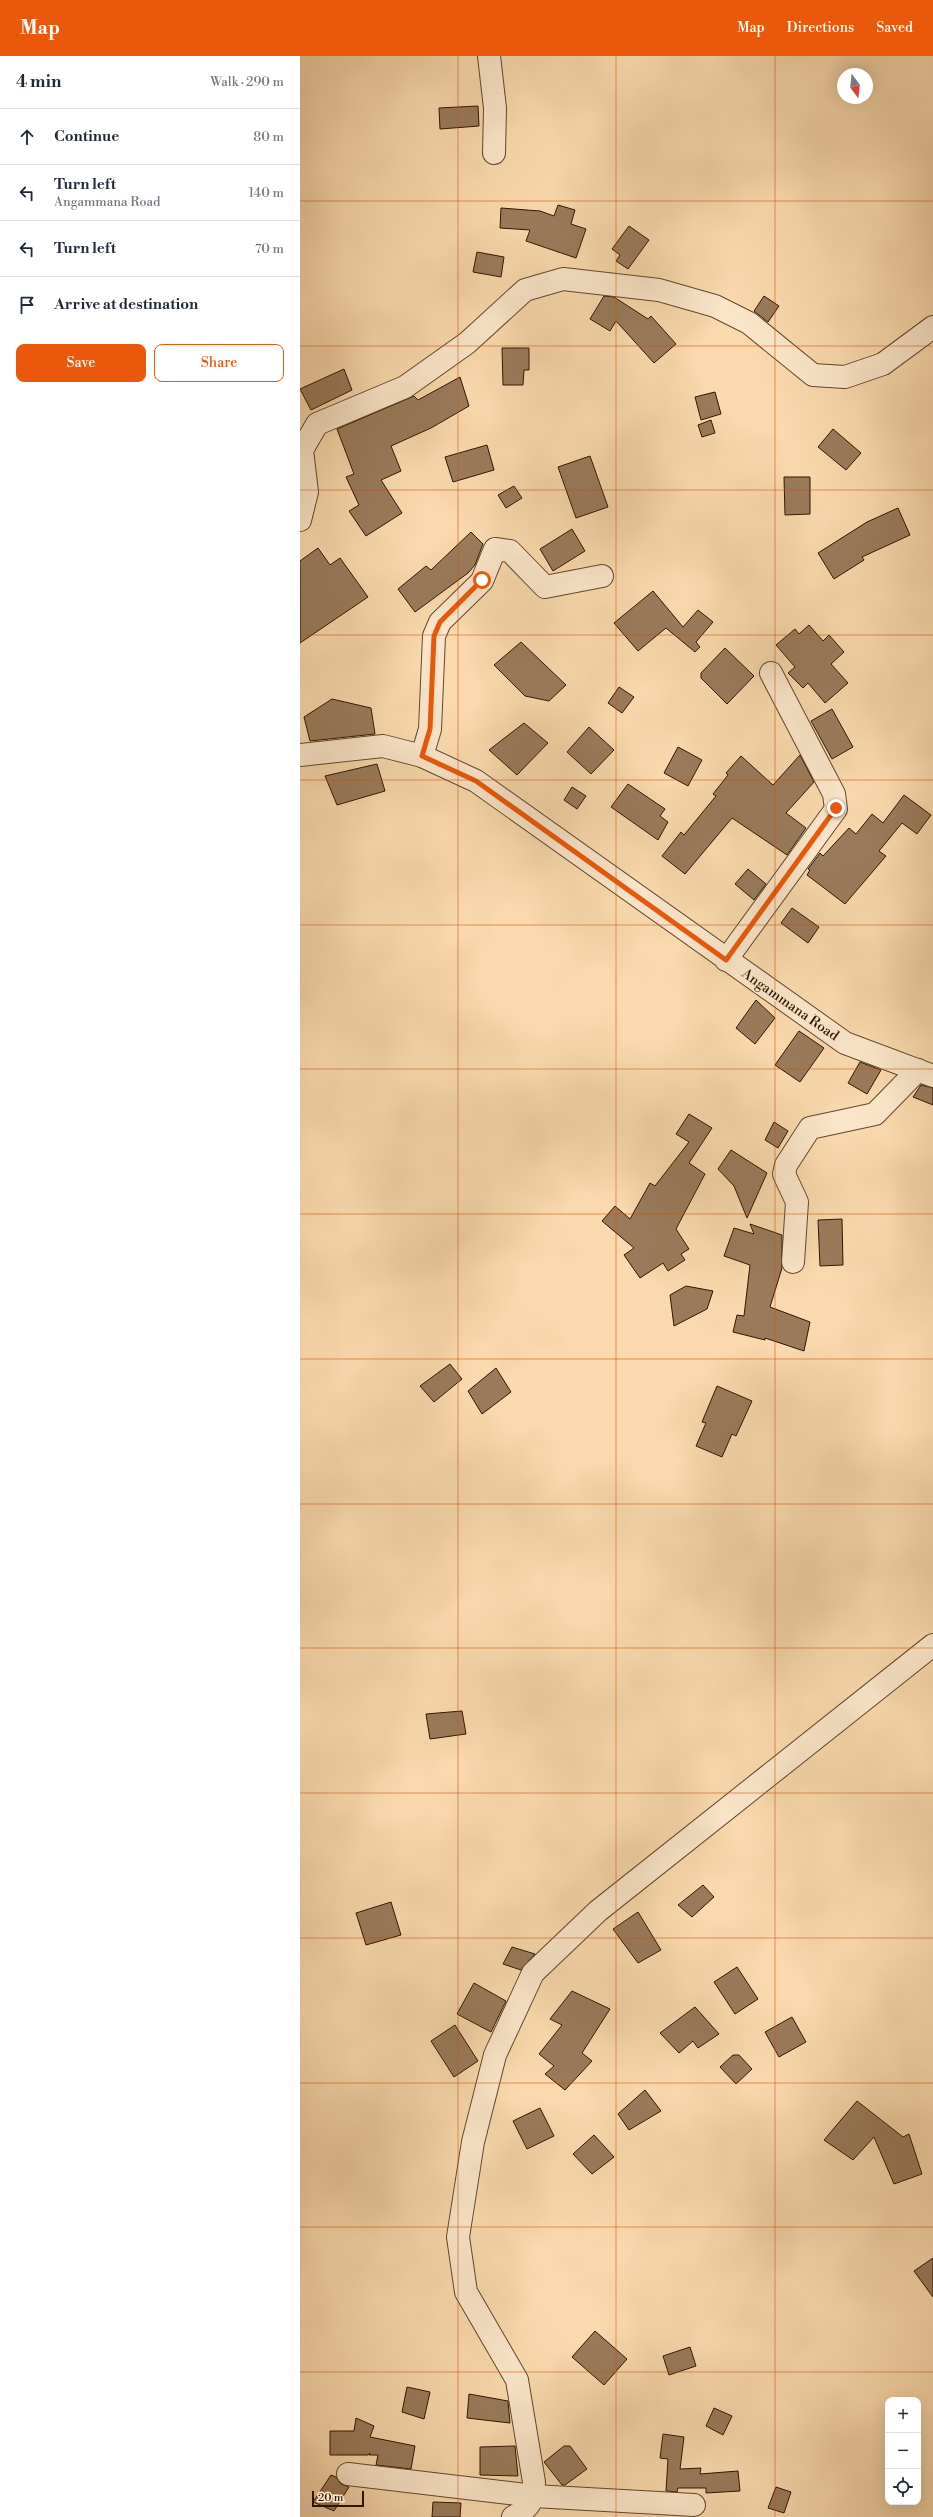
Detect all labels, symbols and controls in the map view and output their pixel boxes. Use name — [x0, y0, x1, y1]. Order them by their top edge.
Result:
text: Map — [20, 16, 60, 40]
text: Map — [737, 19, 765, 37]
text: Directions — [787, 19, 854, 37]
text: Saved — [876, 19, 913, 37]
north arrow — [837, 68, 873, 104]
text: 4 min — [16, 71, 61, 93]
text: Walk · 290 m — [210, 74, 284, 90]
icon: ahead — [16, 126, 38, 148]
text: Continue — [54, 127, 119, 146]
text: 80 m — [253, 129, 284, 145]
text: Turn left — [54, 175, 116, 194]
icon: left — [16, 182, 38, 204]
text: 140 m — [248, 185, 284, 201]
text: Angammana Road — [54, 194, 160, 210]
icon: left — [16, 238, 38, 260]
text: Turn left — [54, 239, 116, 258]
text: 70 m — [255, 241, 284, 257]
icon: arrive — [16, 294, 38, 316]
text: Arrive at destination — [54, 295, 198, 314]
button: Save — [16, 344, 146, 382]
button: Share — [154, 344, 284, 382]
route start — [473, 571, 491, 589]
route end — [827, 799, 845, 817]
street label: Angammana Road — [737, 964, 842, 1045]
map controls — [885, 2397, 921, 2505]
button: + — [885, 2397, 921, 2433]
button: − — [885, 2433, 921, 2469]
button: locate — [885, 2469, 921, 2505]
scale bar — [312, 2489, 364, 2508]
text: 20 m — [318, 2491, 343, 2505]

